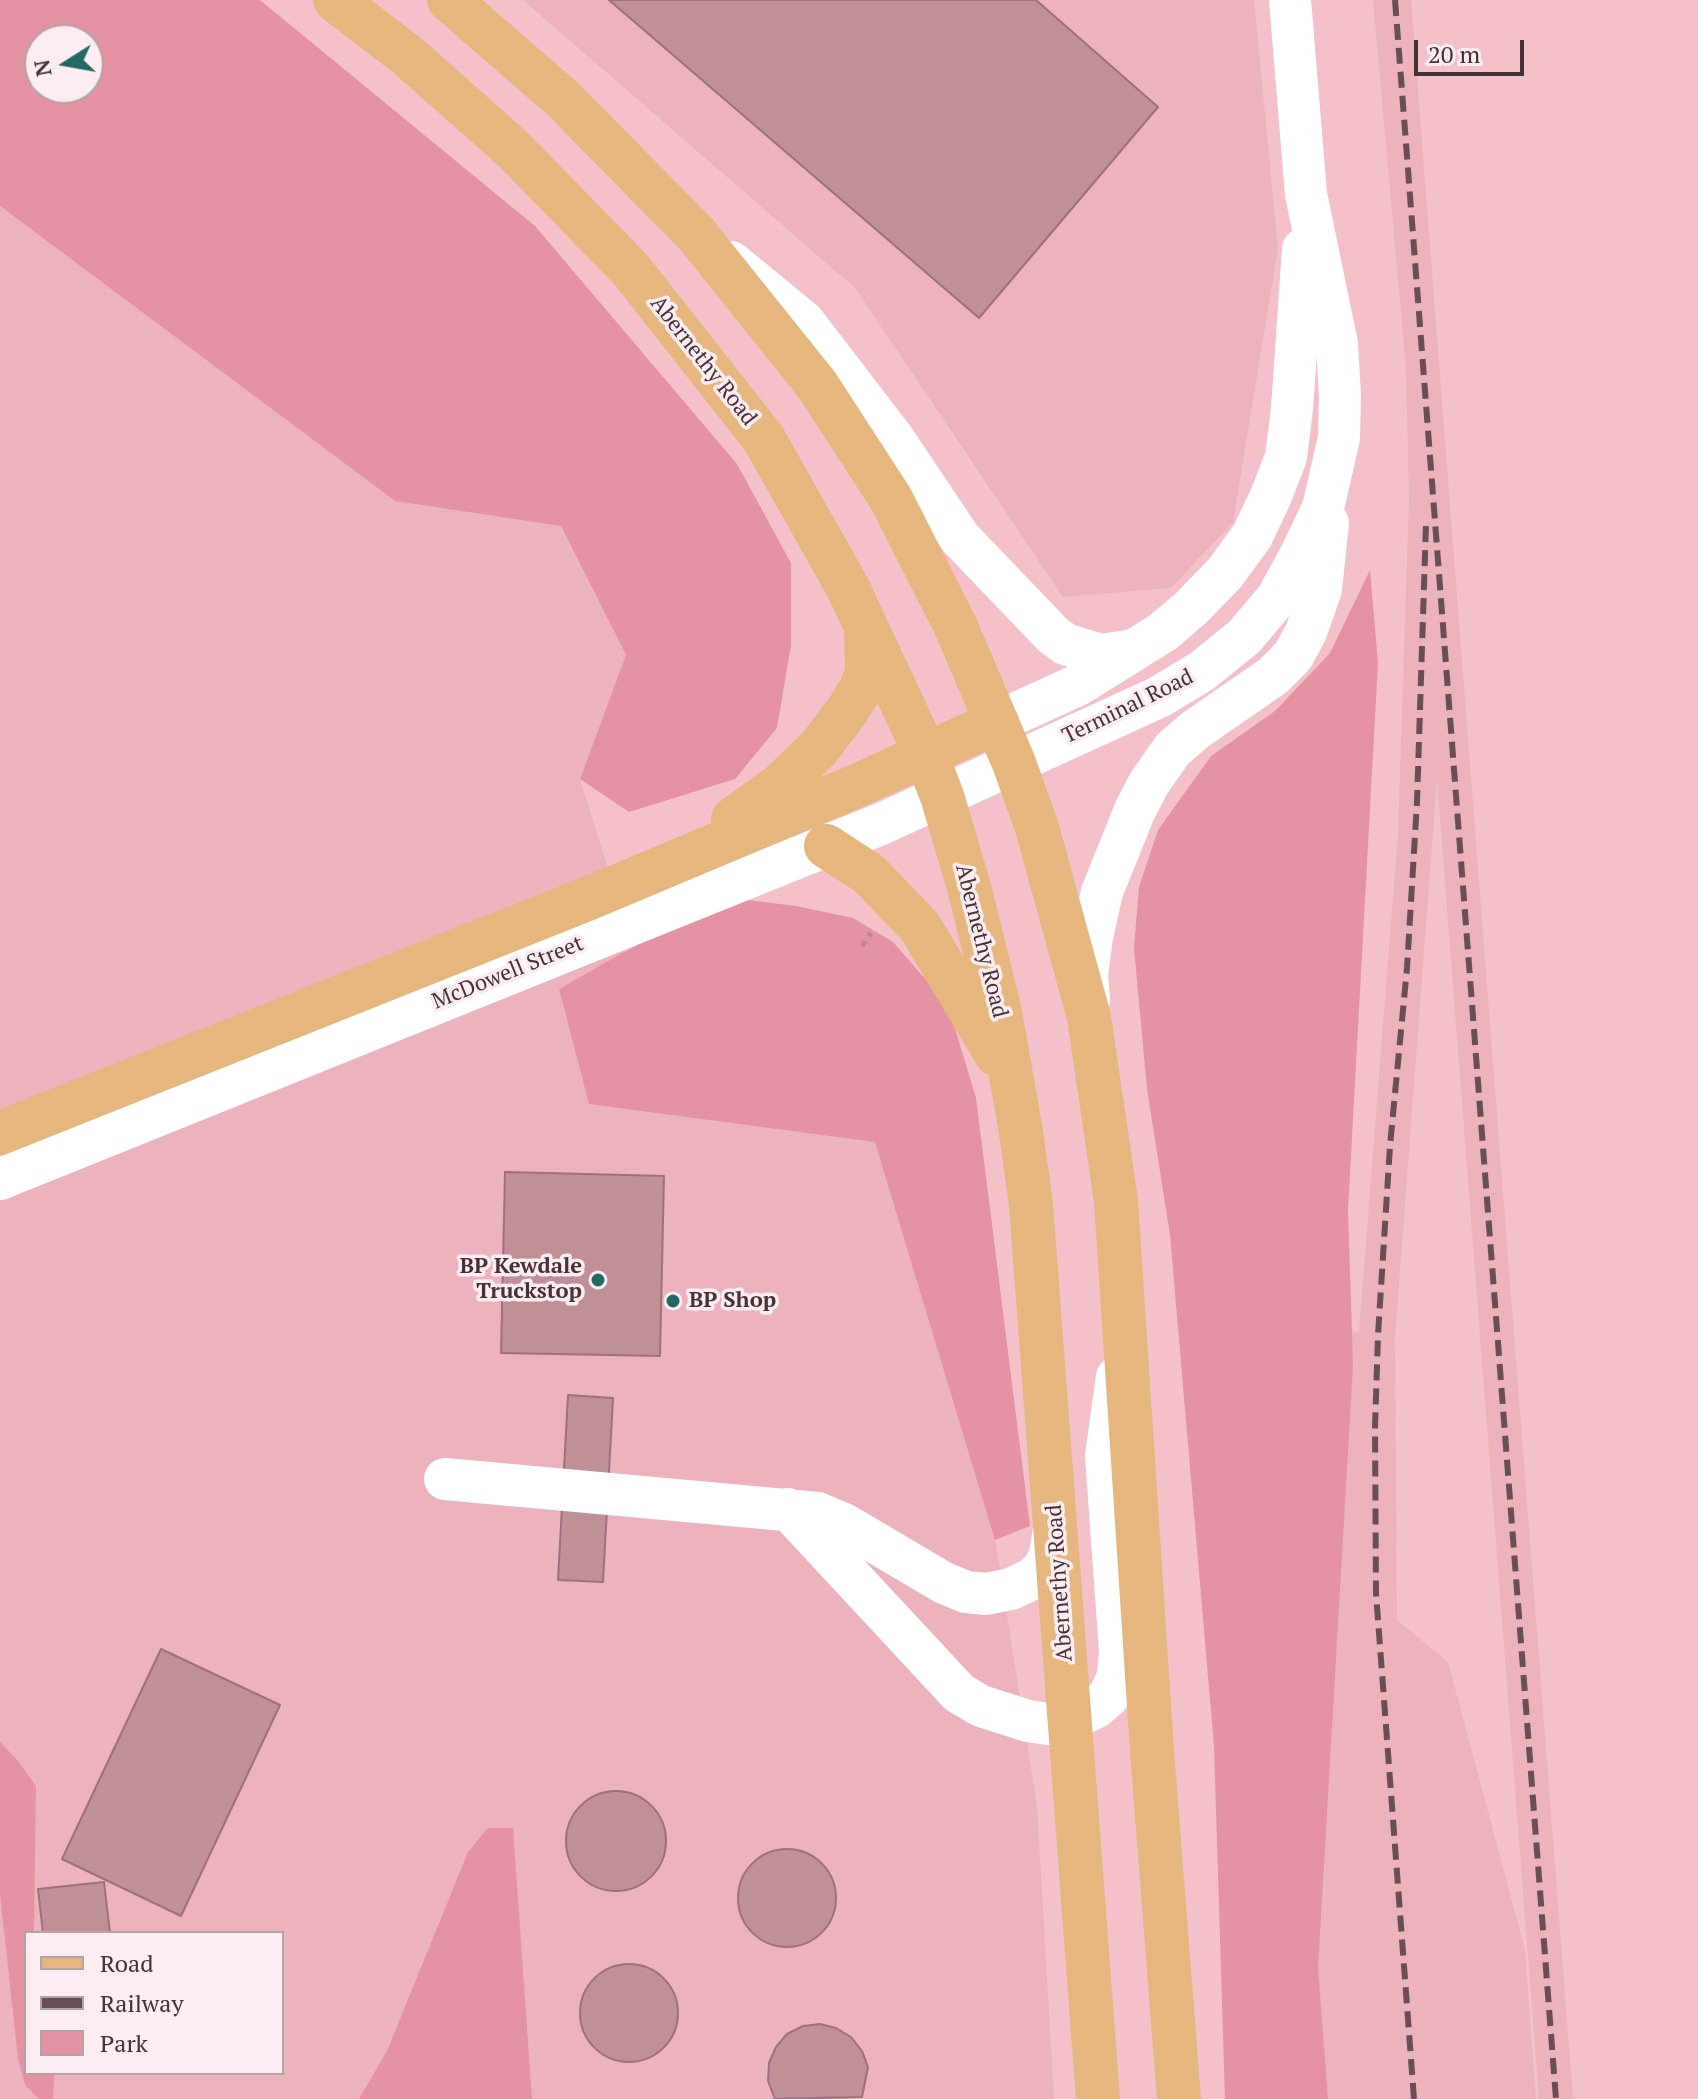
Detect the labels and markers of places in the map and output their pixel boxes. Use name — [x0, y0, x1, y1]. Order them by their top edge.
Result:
place label: BP Kewdale Truckstop — [460, 1254, 582, 1306]
marker: BP Kewdale Truckstop — [589, 1271, 607, 1289]
place label: BP Shop — [689, 1288, 776, 1314]
marker: BP Shop — [664, 1292, 682, 1310]

